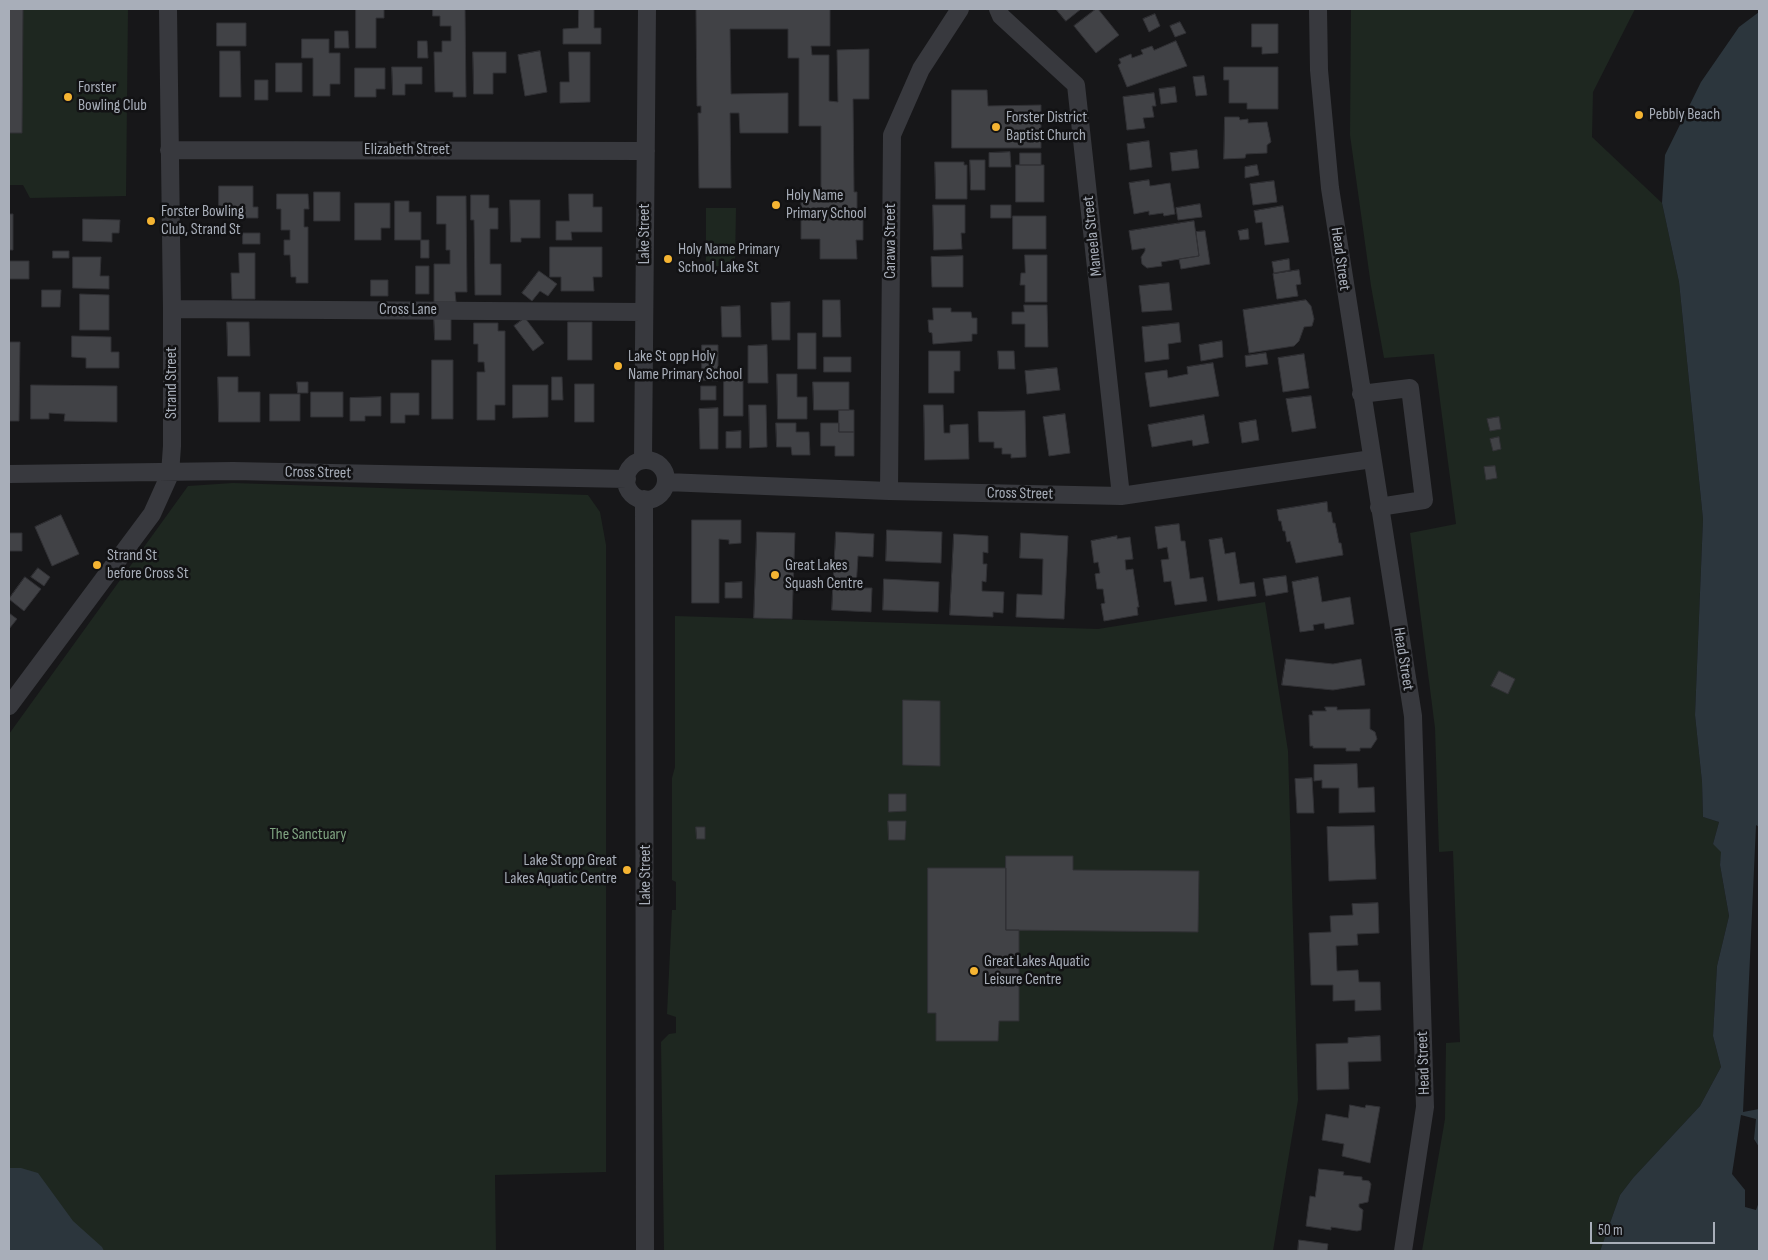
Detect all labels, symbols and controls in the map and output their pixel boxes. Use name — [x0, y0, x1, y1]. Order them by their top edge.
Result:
place label: Forster Bowling Club — [78, 78, 147, 116]
marker: Forster Bowling Club — [62, 91, 74, 103]
place label: Pebbly Beach — [1649, 105, 1720, 125]
place label: Forster District Baptist Church — [1006, 108, 1087, 146]
marker: Pebbly Beach — [1633, 109, 1645, 121]
marker: Forster District Baptist Church — [990, 121, 1002, 133]
street label: Elizabeth Street — [364, 140, 450, 160]
place label: Holy Name Primary School — [786, 186, 867, 224]
street label: Maneela Street — [1079, 195, 1107, 277]
marker: Holy Name Primary School — [770, 199, 782, 211]
place label: Forster Bowling Club, Strand St — [161, 202, 244, 240]
street label: Carawa Street — [881, 203, 901, 279]
street label: Lake Street — [635, 204, 655, 264]
marker: Forster Bowling Club, Strand St — [145, 215, 157, 227]
street label: Head Street — [1326, 226, 1354, 292]
place label: Holy Name Primary School, Lake St — [678, 240, 780, 278]
marker: Holy Name Primary School, Lake St — [662, 253, 674, 265]
street label: Cross Lane — [379, 300, 437, 320]
street label: Strand Street — [162, 347, 182, 419]
place label: Lake St opp Holy Name Primary School — [628, 347, 742, 385]
marker: Lake St opp Holy Name Primary School — [612, 360, 624, 372]
street label: Cross Street — [285, 463, 351, 483]
street label: Cross Street — [987, 484, 1053, 504]
place label: Strand St before Cross St — [107, 546, 189, 584]
place label: Great Lakes Squash Centre — [785, 556, 863, 594]
marker: Strand St before Cross St — [91, 559, 103, 571]
marker: Great Lakes Squash Centre — [769, 569, 781, 581]
street label: Head Street — [1389, 626, 1417, 692]
park label: The Sanctuary — [270, 825, 346, 845]
street label: Lake Street — [636, 845, 656, 905]
place label: Lake St opp Great Lakes Aquatic Centre — [504, 851, 617, 889]
marker: Lake St opp Great Lakes Aquatic Centre — [621, 864, 633, 876]
place label: Great Lakes Aquatic Leisure Centre — [984, 952, 1090, 990]
marker: Great Lakes Aquatic Leisure Centre — [968, 965, 980, 977]
street label: Head Street — [1413, 1031, 1435, 1095]
scale bar — [1593, 1212, 1718, 1244]
text: 50 m — [1598, 1221, 1623, 1240]

